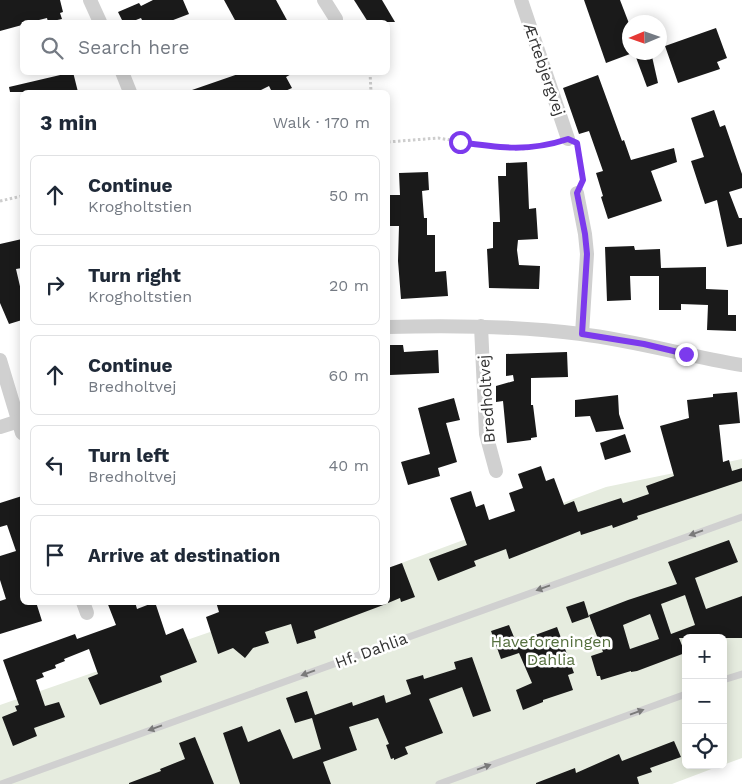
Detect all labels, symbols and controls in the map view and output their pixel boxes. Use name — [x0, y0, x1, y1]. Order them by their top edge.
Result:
north arrow — [622, 15, 667, 60]
search box — [20, 20, 390, 75]
street label: Ærtebjergvej — [520, 20, 569, 118]
icon: search — [38, 34, 66, 62]
text: Search here — [78, 36, 189, 59]
text: 3 min — [40, 110, 97, 135]
text: Walk · 170 m — [273, 113, 370, 132]
route start — [449, 131, 472, 154]
text: Continue — [88, 174, 172, 197]
icon: ahead — [41, 181, 69, 209]
text: 50 m — [329, 186, 369, 205]
text: Krogholtstien — [88, 197, 192, 216]
text: Turn right — [88, 264, 181, 287]
icon: right — [41, 271, 69, 299]
text: 20 m — [329, 276, 369, 295]
text: Krogholtstien — [88, 287, 192, 306]
route end — [675, 343, 698, 366]
text: Continue — [88, 354, 172, 377]
street label: Bredholtvej — [474, 354, 499, 444]
icon: ahead — [41, 361, 69, 389]
text: 60 m — [329, 366, 369, 385]
text: Bredholtvej — [88, 377, 177, 396]
text: Turn left — [88, 444, 169, 467]
icon: left — [41, 451, 69, 479]
text: 40 m — [329, 456, 369, 475]
text: Bredholtvej — [88, 467, 177, 486]
one-way arrow — [688, 529, 703, 537]
icon: arrive — [41, 541, 69, 569]
text: Arrive at destination — [88, 544, 280, 567]
one-way arrow — [535, 585, 550, 593]
street label: Hf. Dahlia — [332, 629, 410, 672]
park label: Haveforeningen Dahlia — [491, 632, 611, 669]
map controls — [682, 634, 727, 769]
button: + — [682, 634, 727, 679]
one-way arrow — [300, 669, 315, 677]
button: − — [682, 679, 727, 724]
one-way arrow — [630, 708, 645, 716]
one-way arrow — [147, 724, 162, 732]
button: locate — [682, 724, 727, 769]
one-way arrow — [477, 763, 492, 770]

